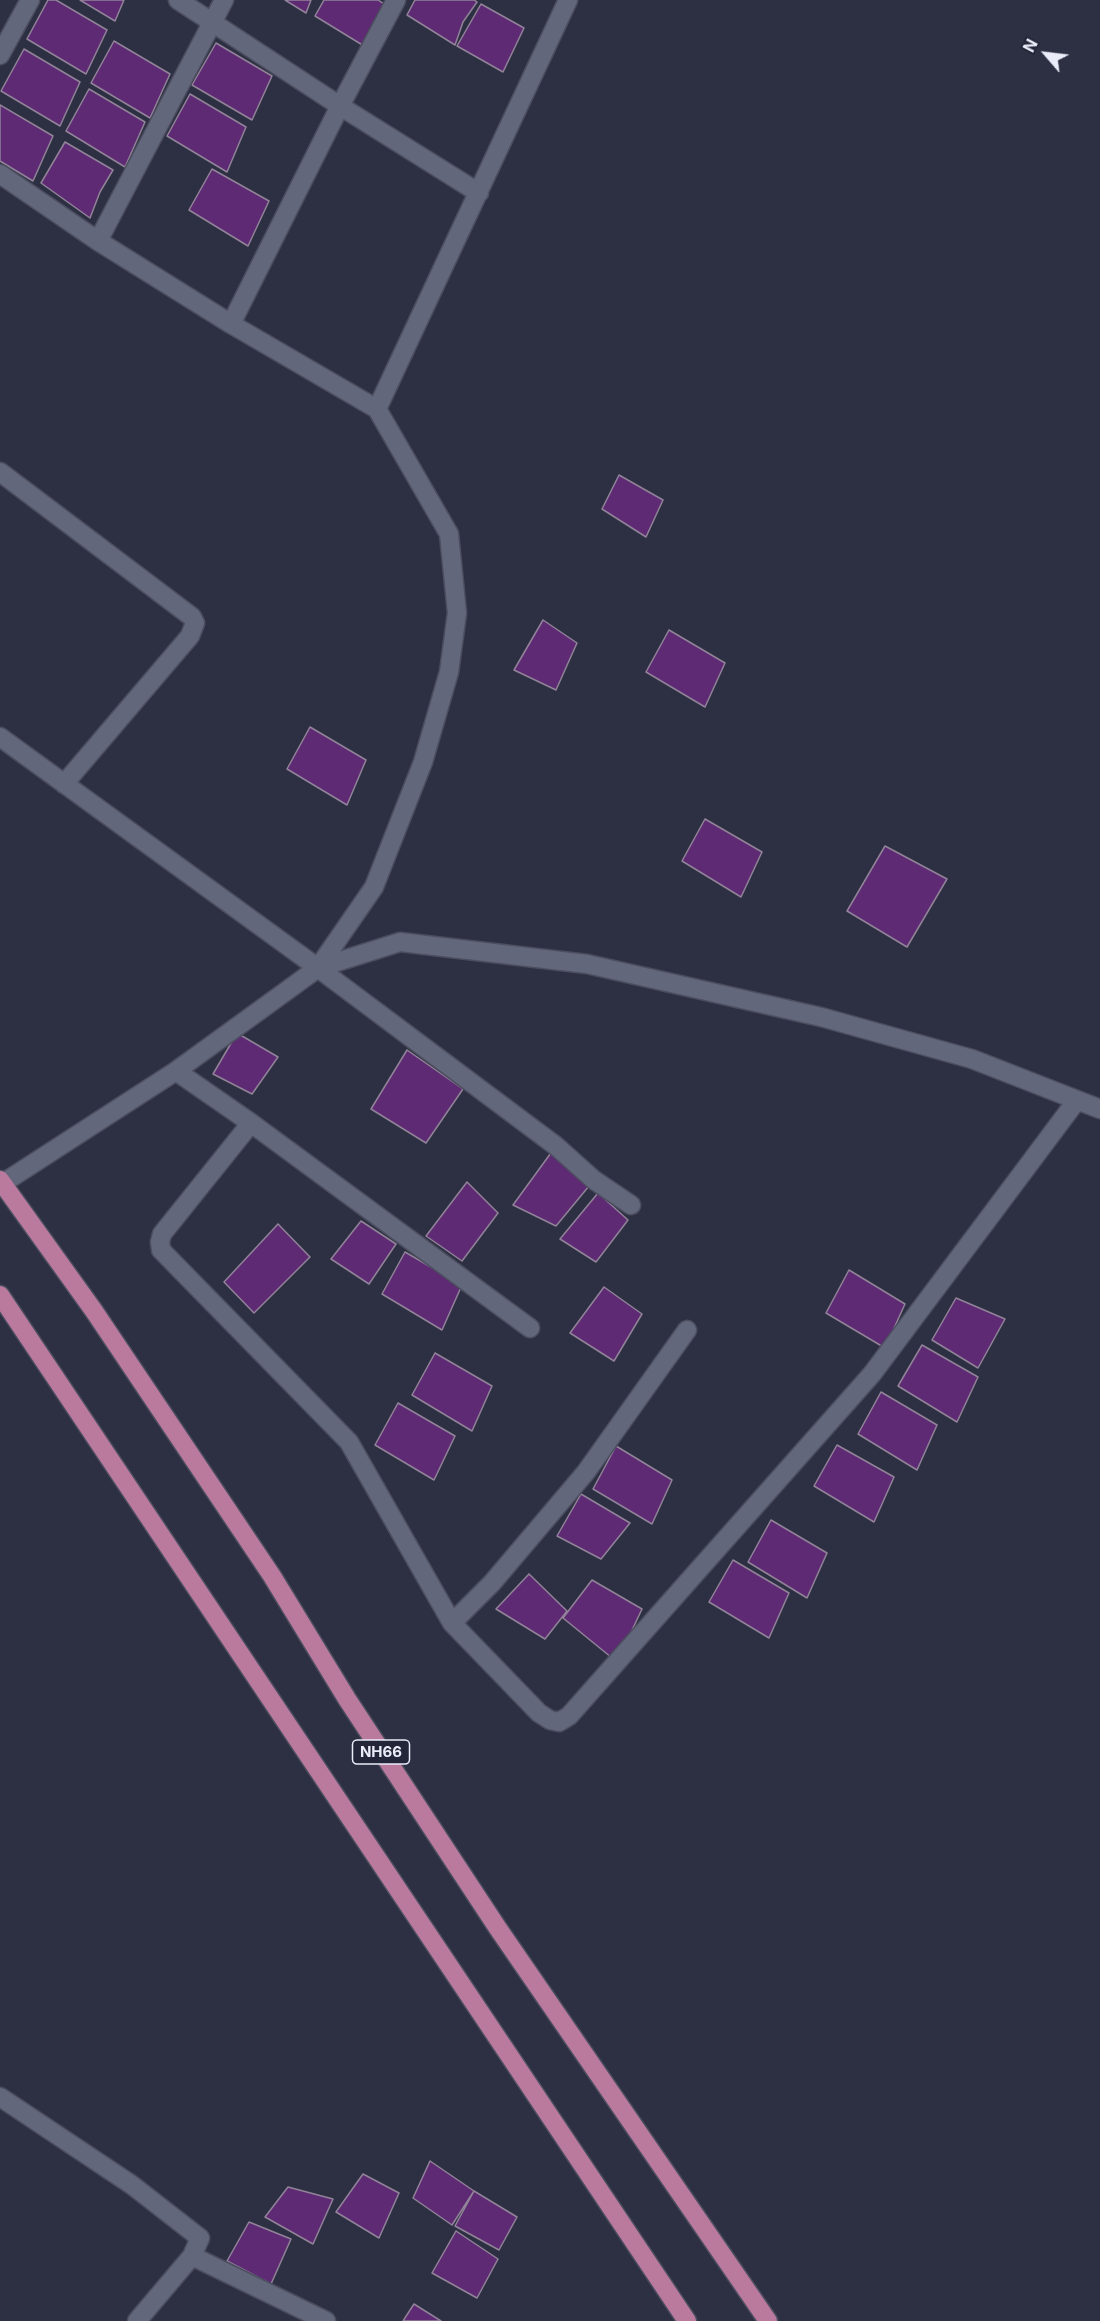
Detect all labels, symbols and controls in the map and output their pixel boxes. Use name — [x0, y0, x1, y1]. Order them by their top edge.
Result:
north arrow — [1016, 24, 1076, 84]
text: N — [1018, 35, 1042, 56]
road number: NH66 — [352, 1740, 410, 1764]

